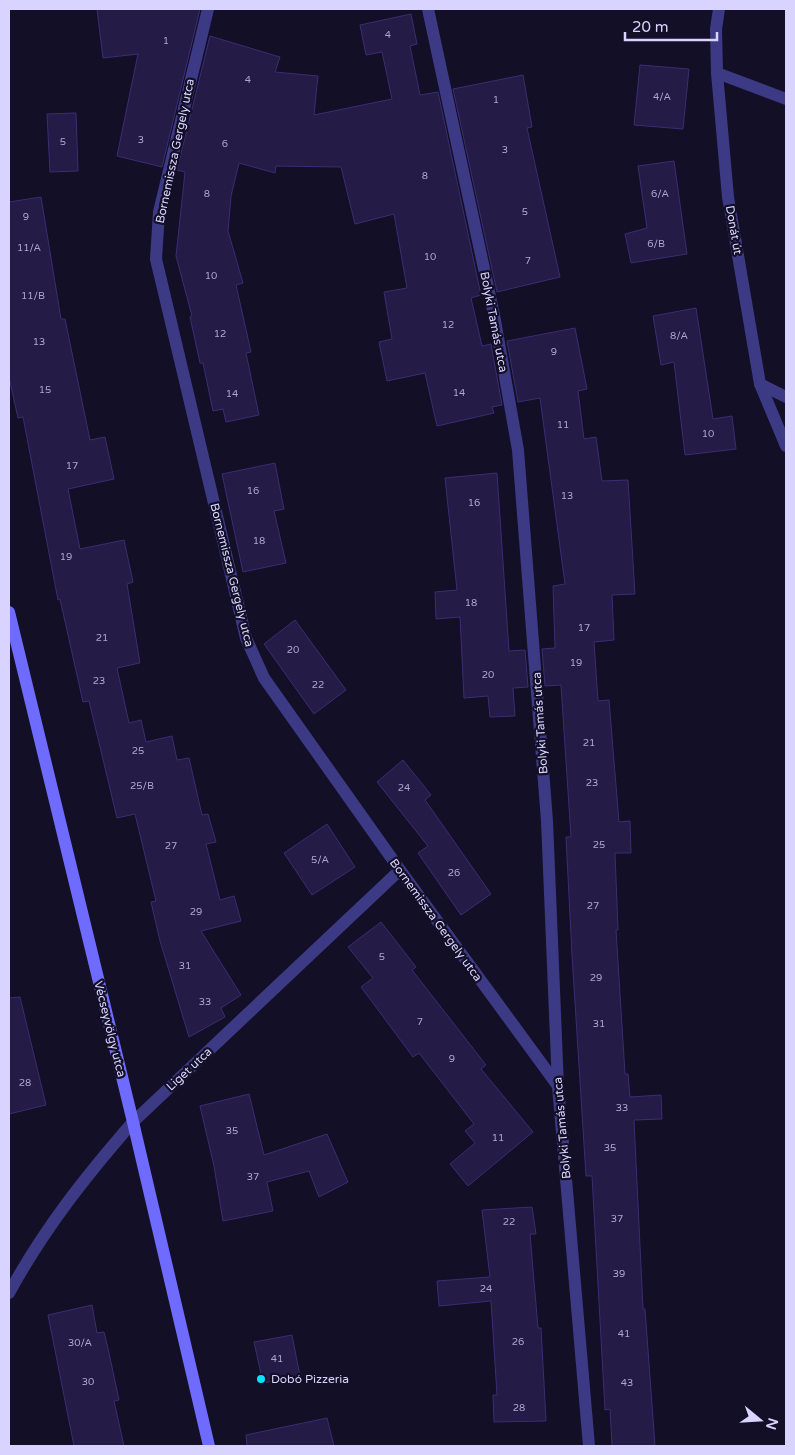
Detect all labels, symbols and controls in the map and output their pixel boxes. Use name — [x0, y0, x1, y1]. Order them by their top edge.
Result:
scale bar — [625, 10, 718, 42]
text: 20 m — [632, 18, 669, 36]
house number: 4 — [385, 29, 391, 41]
house number: 1 — [163, 35, 169, 47]
house number: 4 — [245, 74, 251, 86]
street label: Bornemissza Gergely utca — [153, 77, 197, 225]
house number: 4/A — [653, 91, 671, 103]
house number: 1 — [493, 94, 499, 106]
house number: 3 — [138, 134, 144, 146]
house number: 5 — [60, 136, 66, 148]
house number: 6 — [222, 138, 228, 150]
house number: 3 — [502, 144, 508, 156]
house number: 8 — [422, 170, 428, 182]
house number: 8 — [204, 188, 210, 200]
house number: 6/A — [651, 188, 669, 200]
street label: Donát út — [723, 204, 745, 256]
house number: 5 — [522, 206, 528, 218]
house number: 9 — [23, 211, 29, 223]
house number: 6/B — [647, 238, 665, 250]
house number: 11/A — [17, 242, 41, 254]
house number: 10 — [424, 251, 436, 263]
house number: 7 — [525, 255, 531, 267]
house number: 10 — [205, 270, 217, 282]
street label: Bolyki Tamás utca — [477, 270, 511, 374]
house number: 11/B — [21, 290, 45, 302]
house number: 12 — [442, 319, 454, 331]
house number: 12 — [214, 328, 226, 340]
house number: 8/A — [670, 330, 688, 342]
house number: 13 — [33, 336, 45, 348]
house number: 9 — [551, 346, 557, 358]
house number: 15 — [39, 384, 51, 396]
house number: 14 — [453, 387, 465, 399]
house number: 14 — [226, 388, 238, 400]
house number: 11 — [557, 419, 569, 431]
house number: 10 — [702, 428, 714, 440]
house number: 17 — [66, 460, 78, 472]
house number: 16 — [247, 485, 259, 497]
house number: 13 — [561, 490, 573, 502]
house number: 16 — [468, 497, 480, 509]
street label: Bornemissza Gergely utca — [207, 502, 257, 648]
house number: 18 — [253, 535, 265, 547]
house number: 19 — [60, 551, 72, 563]
house number: 18 — [465, 597, 477, 609]
house number: 17 — [578, 622, 590, 634]
house number: 21 — [96, 632, 108, 644]
house number: 20 — [287, 644, 299, 656]
house number: 19 — [570, 657, 582, 669]
house number: 20 — [482, 669, 494, 681]
street label: Bolyki Tamás utca — [529, 671, 551, 775]
house number: 23 — [93, 675, 105, 687]
house number: 22 — [312, 679, 324, 691]
house number: 21 — [583, 737, 595, 749]
house number: 25 — [132, 745, 144, 757]
house number: 23 — [586, 777, 598, 789]
house number: 25/B — [130, 780, 154, 792]
house number: 24 — [398, 782, 410, 794]
house number: 25 — [593, 839, 605, 851]
house number: 27 — [165, 840, 177, 852]
house number: 5/A — [311, 854, 329, 866]
street label: Bornemissza Gergely utca — [387, 856, 485, 984]
house number: 26 — [448, 867, 460, 879]
house number: 27 — [587, 900, 599, 912]
house number: 29 — [190, 906, 202, 918]
house number: 5 — [379, 951, 385, 963]
house number: 31 — [179, 960, 191, 972]
house number: 29 — [590, 972, 602, 984]
street label: Vécseyvölgy utca — [91, 980, 129, 1078]
house number: 33 — [199, 996, 211, 1008]
house number: 7 — [417, 1016, 423, 1028]
house number: 31 — [593, 1018, 605, 1030]
street label: Liget utca — [163, 1044, 215, 1094]
house number: 9 — [449, 1053, 455, 1065]
street label: Bolyki Tamás utca — [551, 1076, 573, 1180]
house number: 28 — [19, 1077, 31, 1089]
house number: 33 — [616, 1102, 628, 1114]
house number: 35 — [226, 1125, 238, 1137]
house number: 11 — [492, 1132, 504, 1144]
house number: 35 — [604, 1142, 616, 1154]
house number: 37 — [247, 1171, 259, 1183]
house number: 37 — [611, 1213, 623, 1225]
house number: 22 — [503, 1216, 515, 1228]
house number: 39 — [613, 1268, 625, 1280]
house number: 24 — [480, 1283, 492, 1295]
house number: 41 — [618, 1328, 630, 1340]
house number: 26 — [512, 1336, 524, 1348]
house number: 30/A — [68, 1337, 92, 1349]
house number: 41 — [271, 1353, 283, 1365]
place label: Dobó Pizzeria — [271, 1372, 349, 1386]
marker: Dobó Pizzeria — [255, 1373, 267, 1385]
house number: 30 — [82, 1376, 94, 1388]
house number: 43 — [621, 1377, 633, 1389]
north arrow — [735, 1395, 785, 1445]
house number: 28 — [513, 1402, 525, 1414]
text: N — [762, 1416, 782, 1432]

